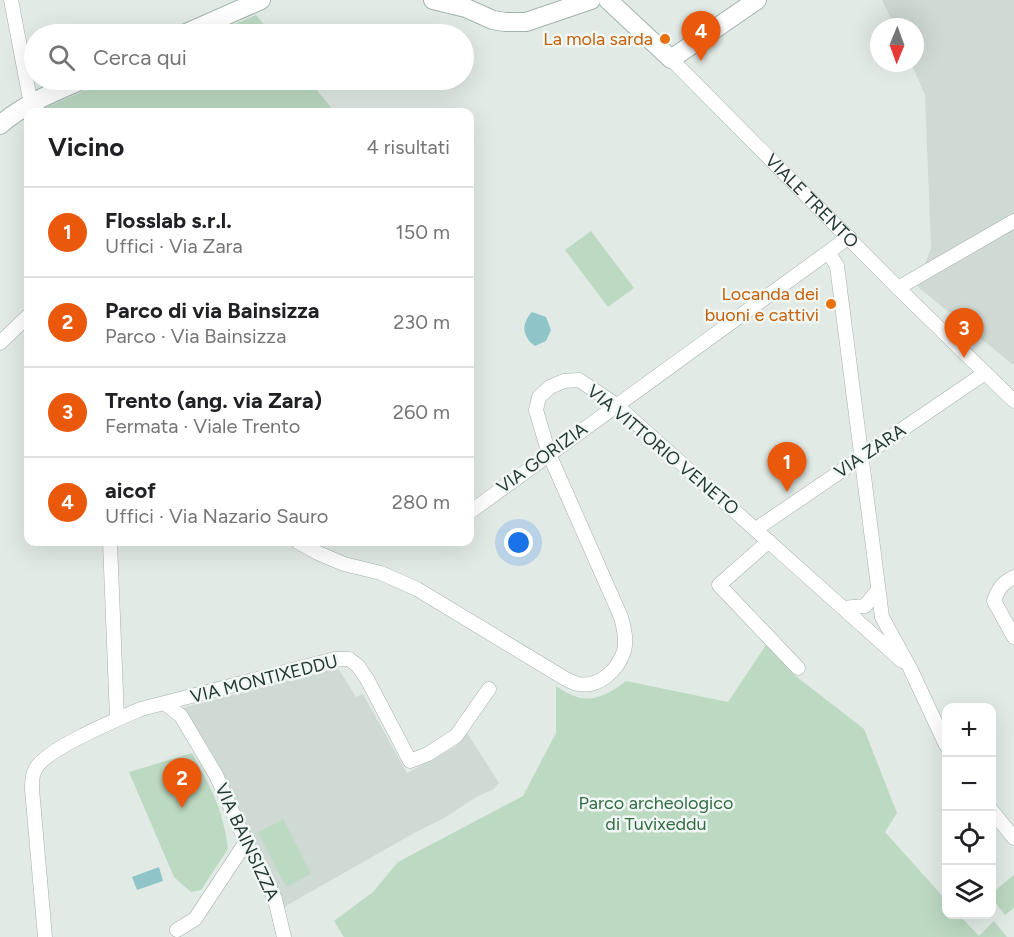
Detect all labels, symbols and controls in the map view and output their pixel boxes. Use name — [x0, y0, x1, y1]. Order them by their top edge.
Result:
pin: 4 — [682, 11, 720, 61]
north arrow — [870, 18, 924, 72]
search box — [24, 24, 474, 90]
place label: La mola sarda — [543, 28, 653, 50]
marker: La mola sarda — [658, 32, 672, 46]
icon: search — [45, 41, 78, 74]
text: Cerca qui — [93, 44, 187, 71]
text: Vicino — [48, 131, 124, 163]
text: 4 risultati — [366, 135, 450, 159]
street label: VIALE TRENTO — [760, 149, 863, 253]
text: Flosslab s.r.l. — [105, 207, 232, 234]
text: 1 — [63, 220, 72, 244]
text: 150 m — [395, 220, 450, 244]
text: Uffici · Via Zara — [105, 234, 243, 258]
place label: Locanda dei buoni e cattivi — [705, 283, 819, 326]
text: Parco di via Bainsizza — [105, 297, 319, 324]
marker: Locanda dei buoni e cattivi — [824, 297, 838, 311]
pin: 3 — [944, 308, 984, 358]
text: 2 — [62, 310, 73, 334]
text: 230 m — [393, 310, 450, 334]
text: Parco · Via Bainsizza — [105, 324, 286, 348]
street label: VIA VITTORIO VENETO — [583, 380, 743, 520]
text: Trento (ang. via Zara) — [105, 387, 322, 414]
text: 3 — [62, 400, 73, 424]
text: 260 m — [393, 400, 450, 424]
text: Fermata · Viale Trento — [105, 414, 300, 438]
street label: VIA GORIZIA — [492, 418, 592, 498]
street label: VIA ZARA — [830, 419, 910, 483]
pin: 1 — [768, 442, 806, 492]
text: aicof — [105, 477, 156, 504]
text: 4 — [61, 490, 74, 514]
text: 280 m — [392, 490, 450, 514]
text: Uffici · Via Nazario Sauro — [105, 504, 328, 528]
your location — [504, 528, 533, 557]
street label: VIA MONTIXEDDU — [188, 650, 340, 708]
map controls — [942, 703, 996, 919]
button: + — [942, 703, 996, 757]
button: − — [942, 757, 996, 811]
pin: 2 — [162, 758, 201, 808]
street label: VIA BAINSIZZA — [210, 780, 284, 904]
park label: Parco archeologico di Tuvixeddu — [579, 792, 733, 835]
button: locate — [942, 811, 996, 865]
button: layers — [942, 865, 996, 919]

